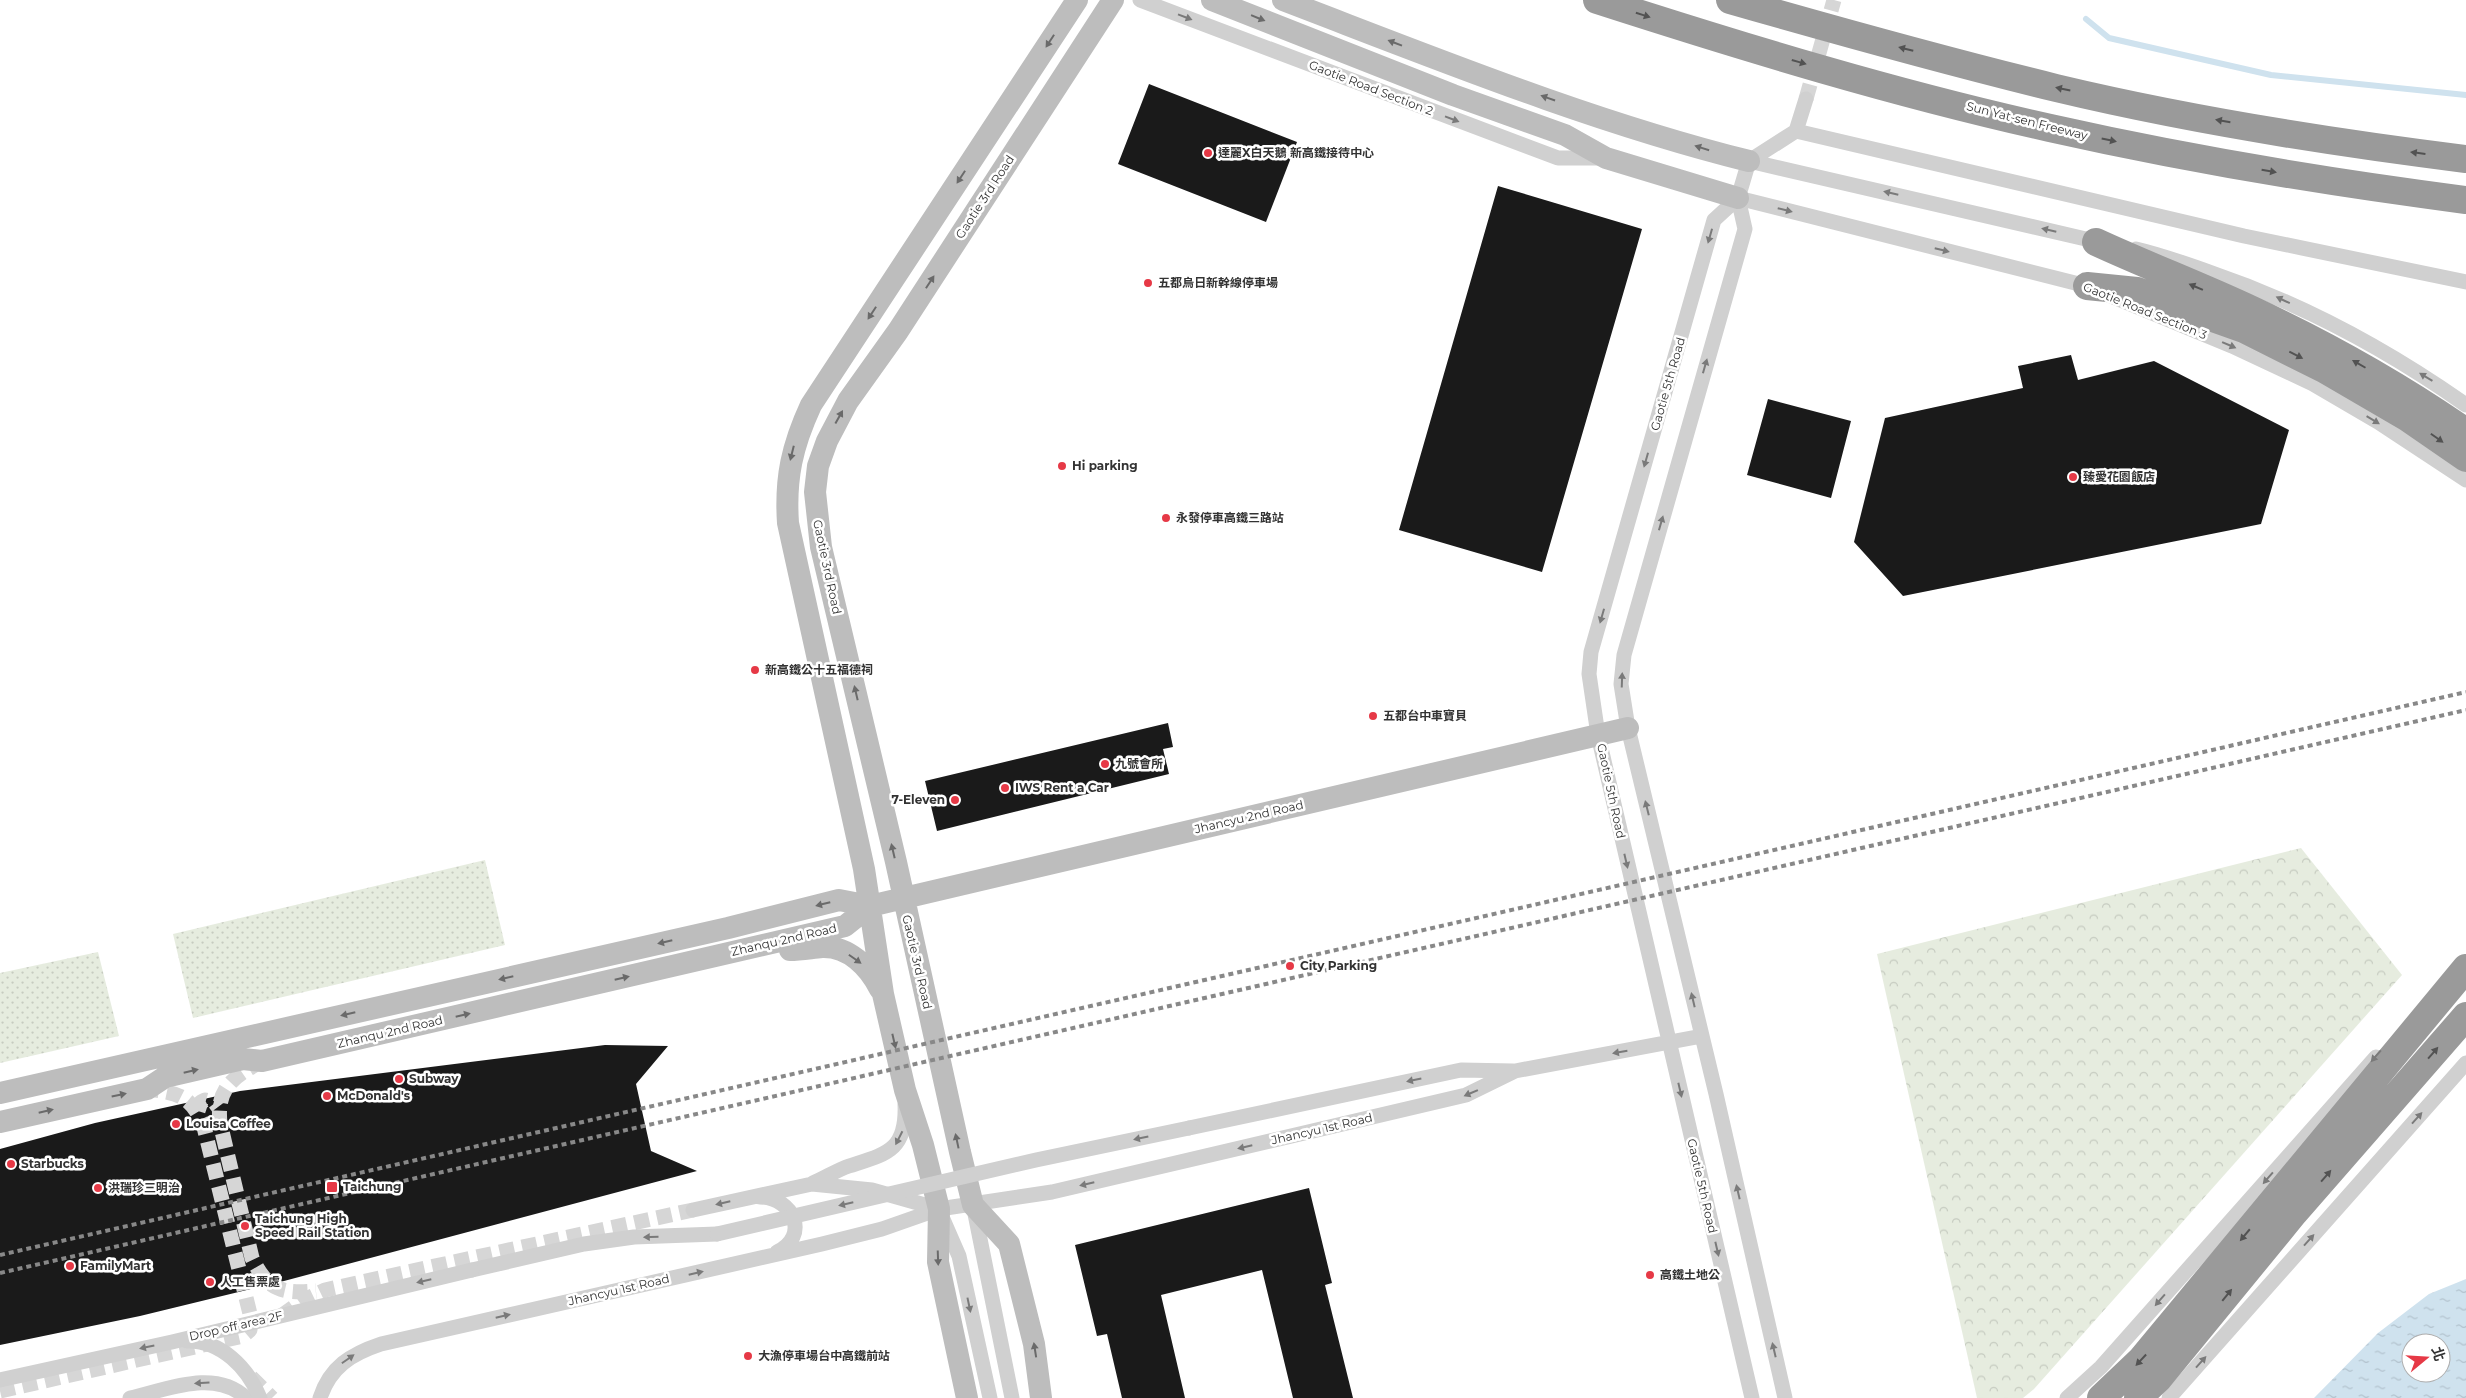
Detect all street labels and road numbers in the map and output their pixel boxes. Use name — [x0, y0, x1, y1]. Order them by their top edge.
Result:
street label: Gaotie Road Section 2 — [1307, 57, 1436, 118]
street label: Sun Yat-sen Freeway — [1965, 98, 2090, 143]
street label: Gaotie 3rd Road — [952, 152, 1017, 241]
street label: Gaotie Road Section 3 — [2081, 279, 2209, 342]
street label: Gaotie 5th Road — [1647, 335, 1688, 432]
street label: Gaotie 3rd Road — [810, 518, 845, 616]
street label: Gaotie 5th Road — [1594, 742, 1629, 840]
street label: Jhancyu 2nd Road — [1192, 797, 1305, 837]
street label: Gaotie 3rd Road — [899, 913, 936, 1011]
street label: Zhanqu 2nd Road — [730, 920, 838, 959]
street label: Zhanqu 2nd Road — [336, 1012, 444, 1051]
street label: Jhancyu 1st Road — [1269, 1110, 1374, 1148]
street label: Gaotie 5th Road — [1684, 1137, 1721, 1235]
street label: Jhancyu 1st Road — [566, 1271, 671, 1309]
street label: Drop off area 2F — [188, 1307, 285, 1344]

